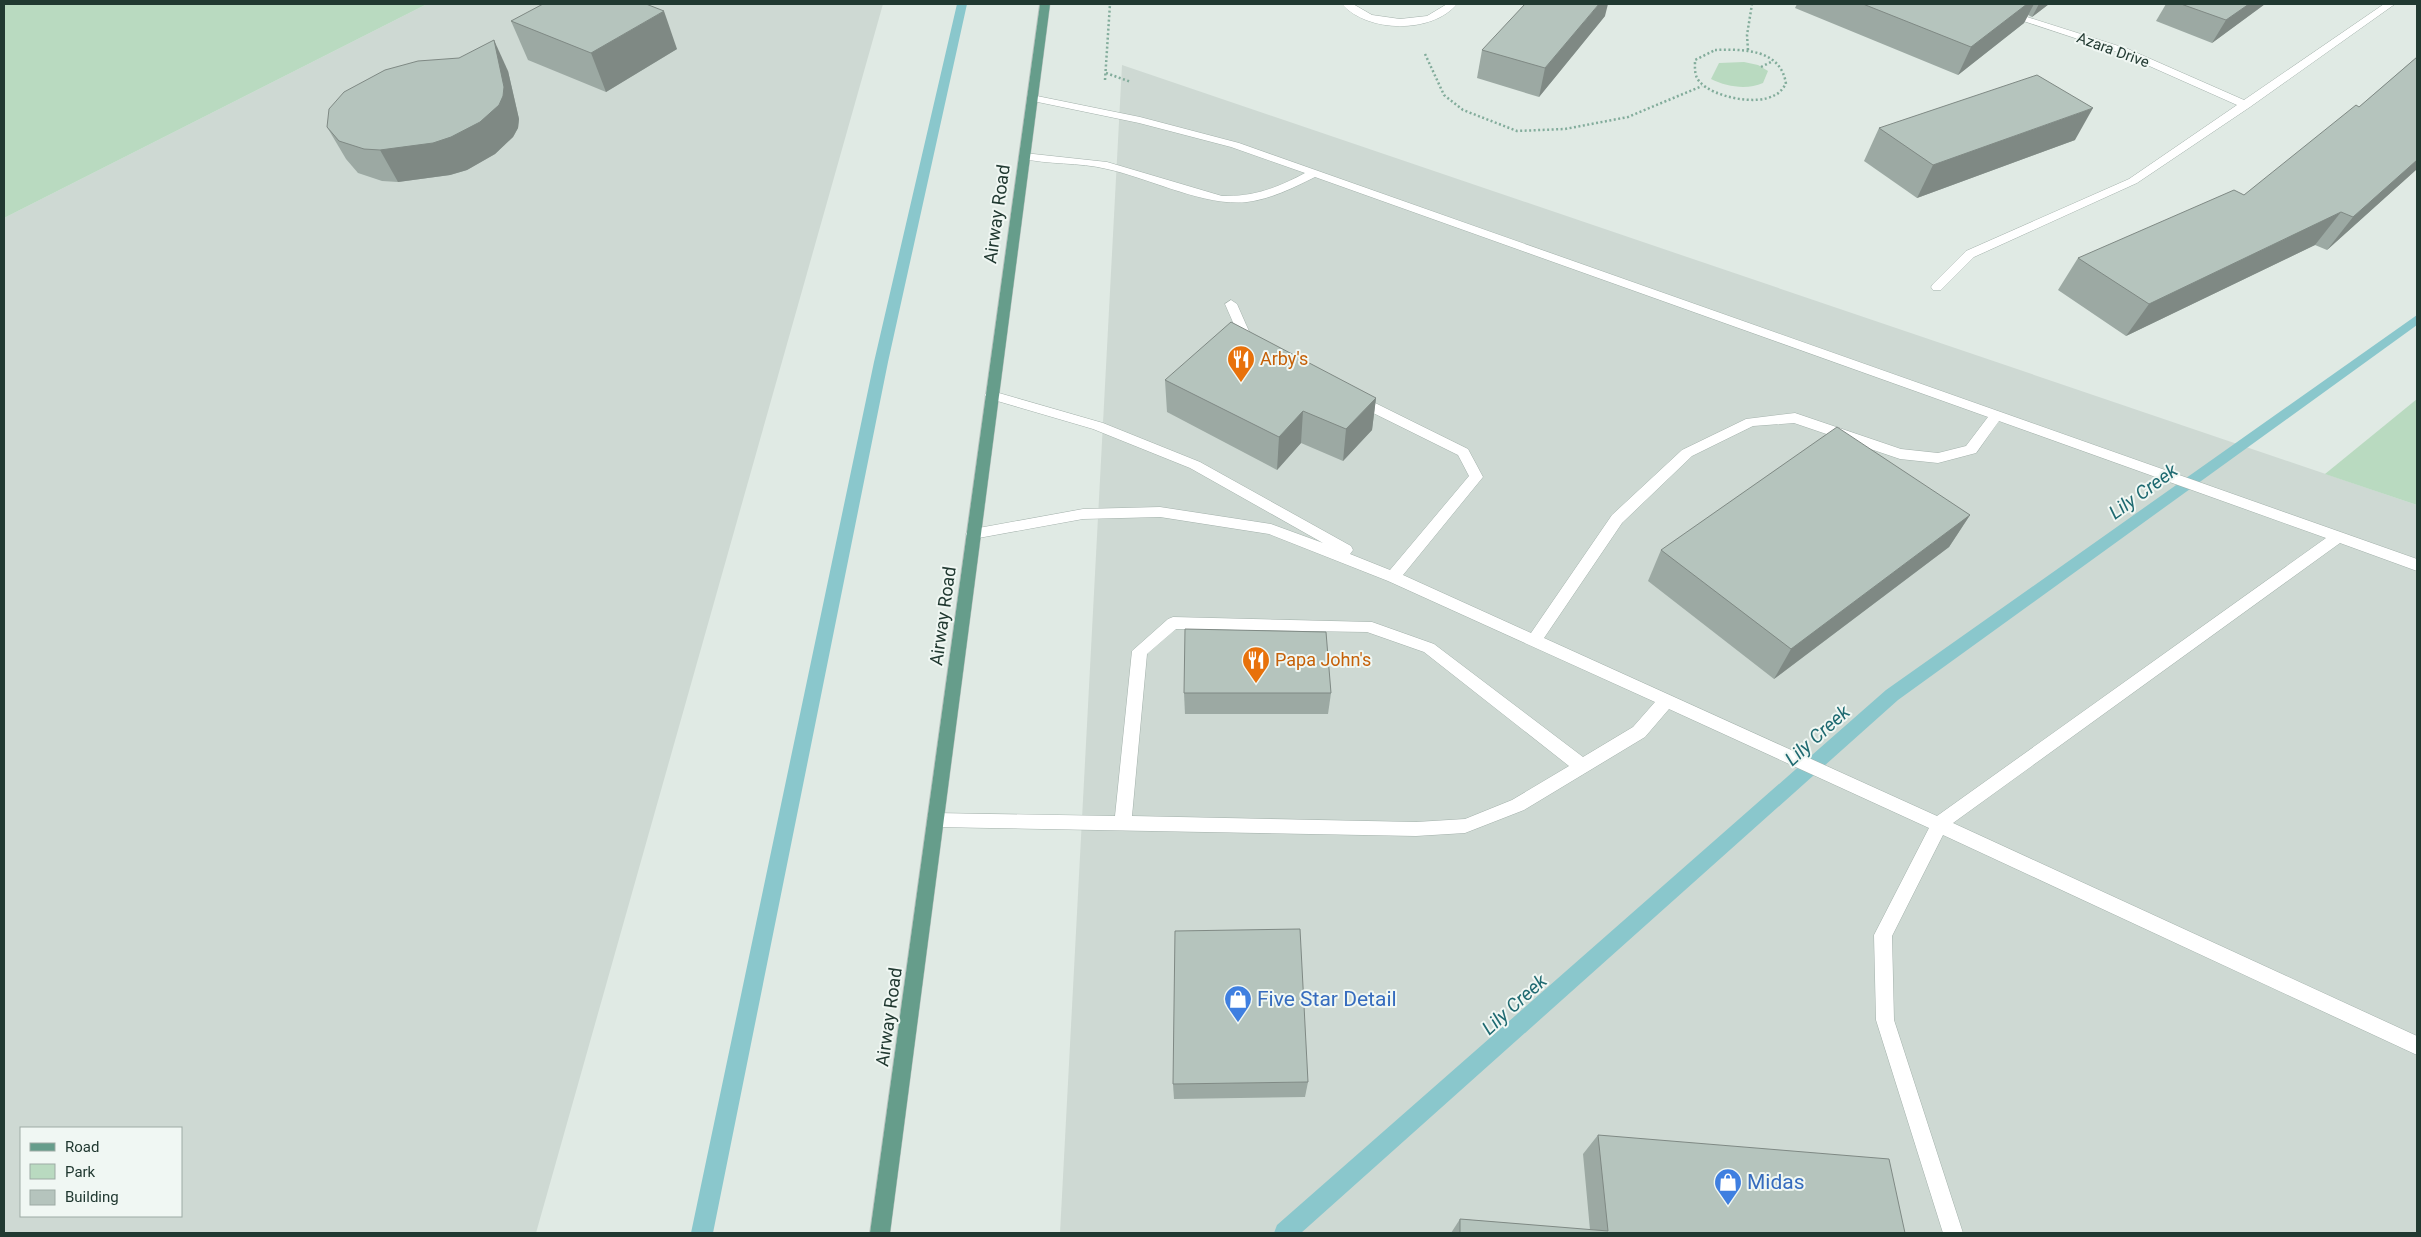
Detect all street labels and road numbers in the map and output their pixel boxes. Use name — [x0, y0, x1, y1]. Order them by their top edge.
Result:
street label: Azara Drive — [2074, 29, 2152, 71]
street label: Airway Road — [979, 163, 1014, 265]
street label: Airway Road — [925, 565, 960, 667]
street label: Airway Road — [871, 966, 906, 1068]

